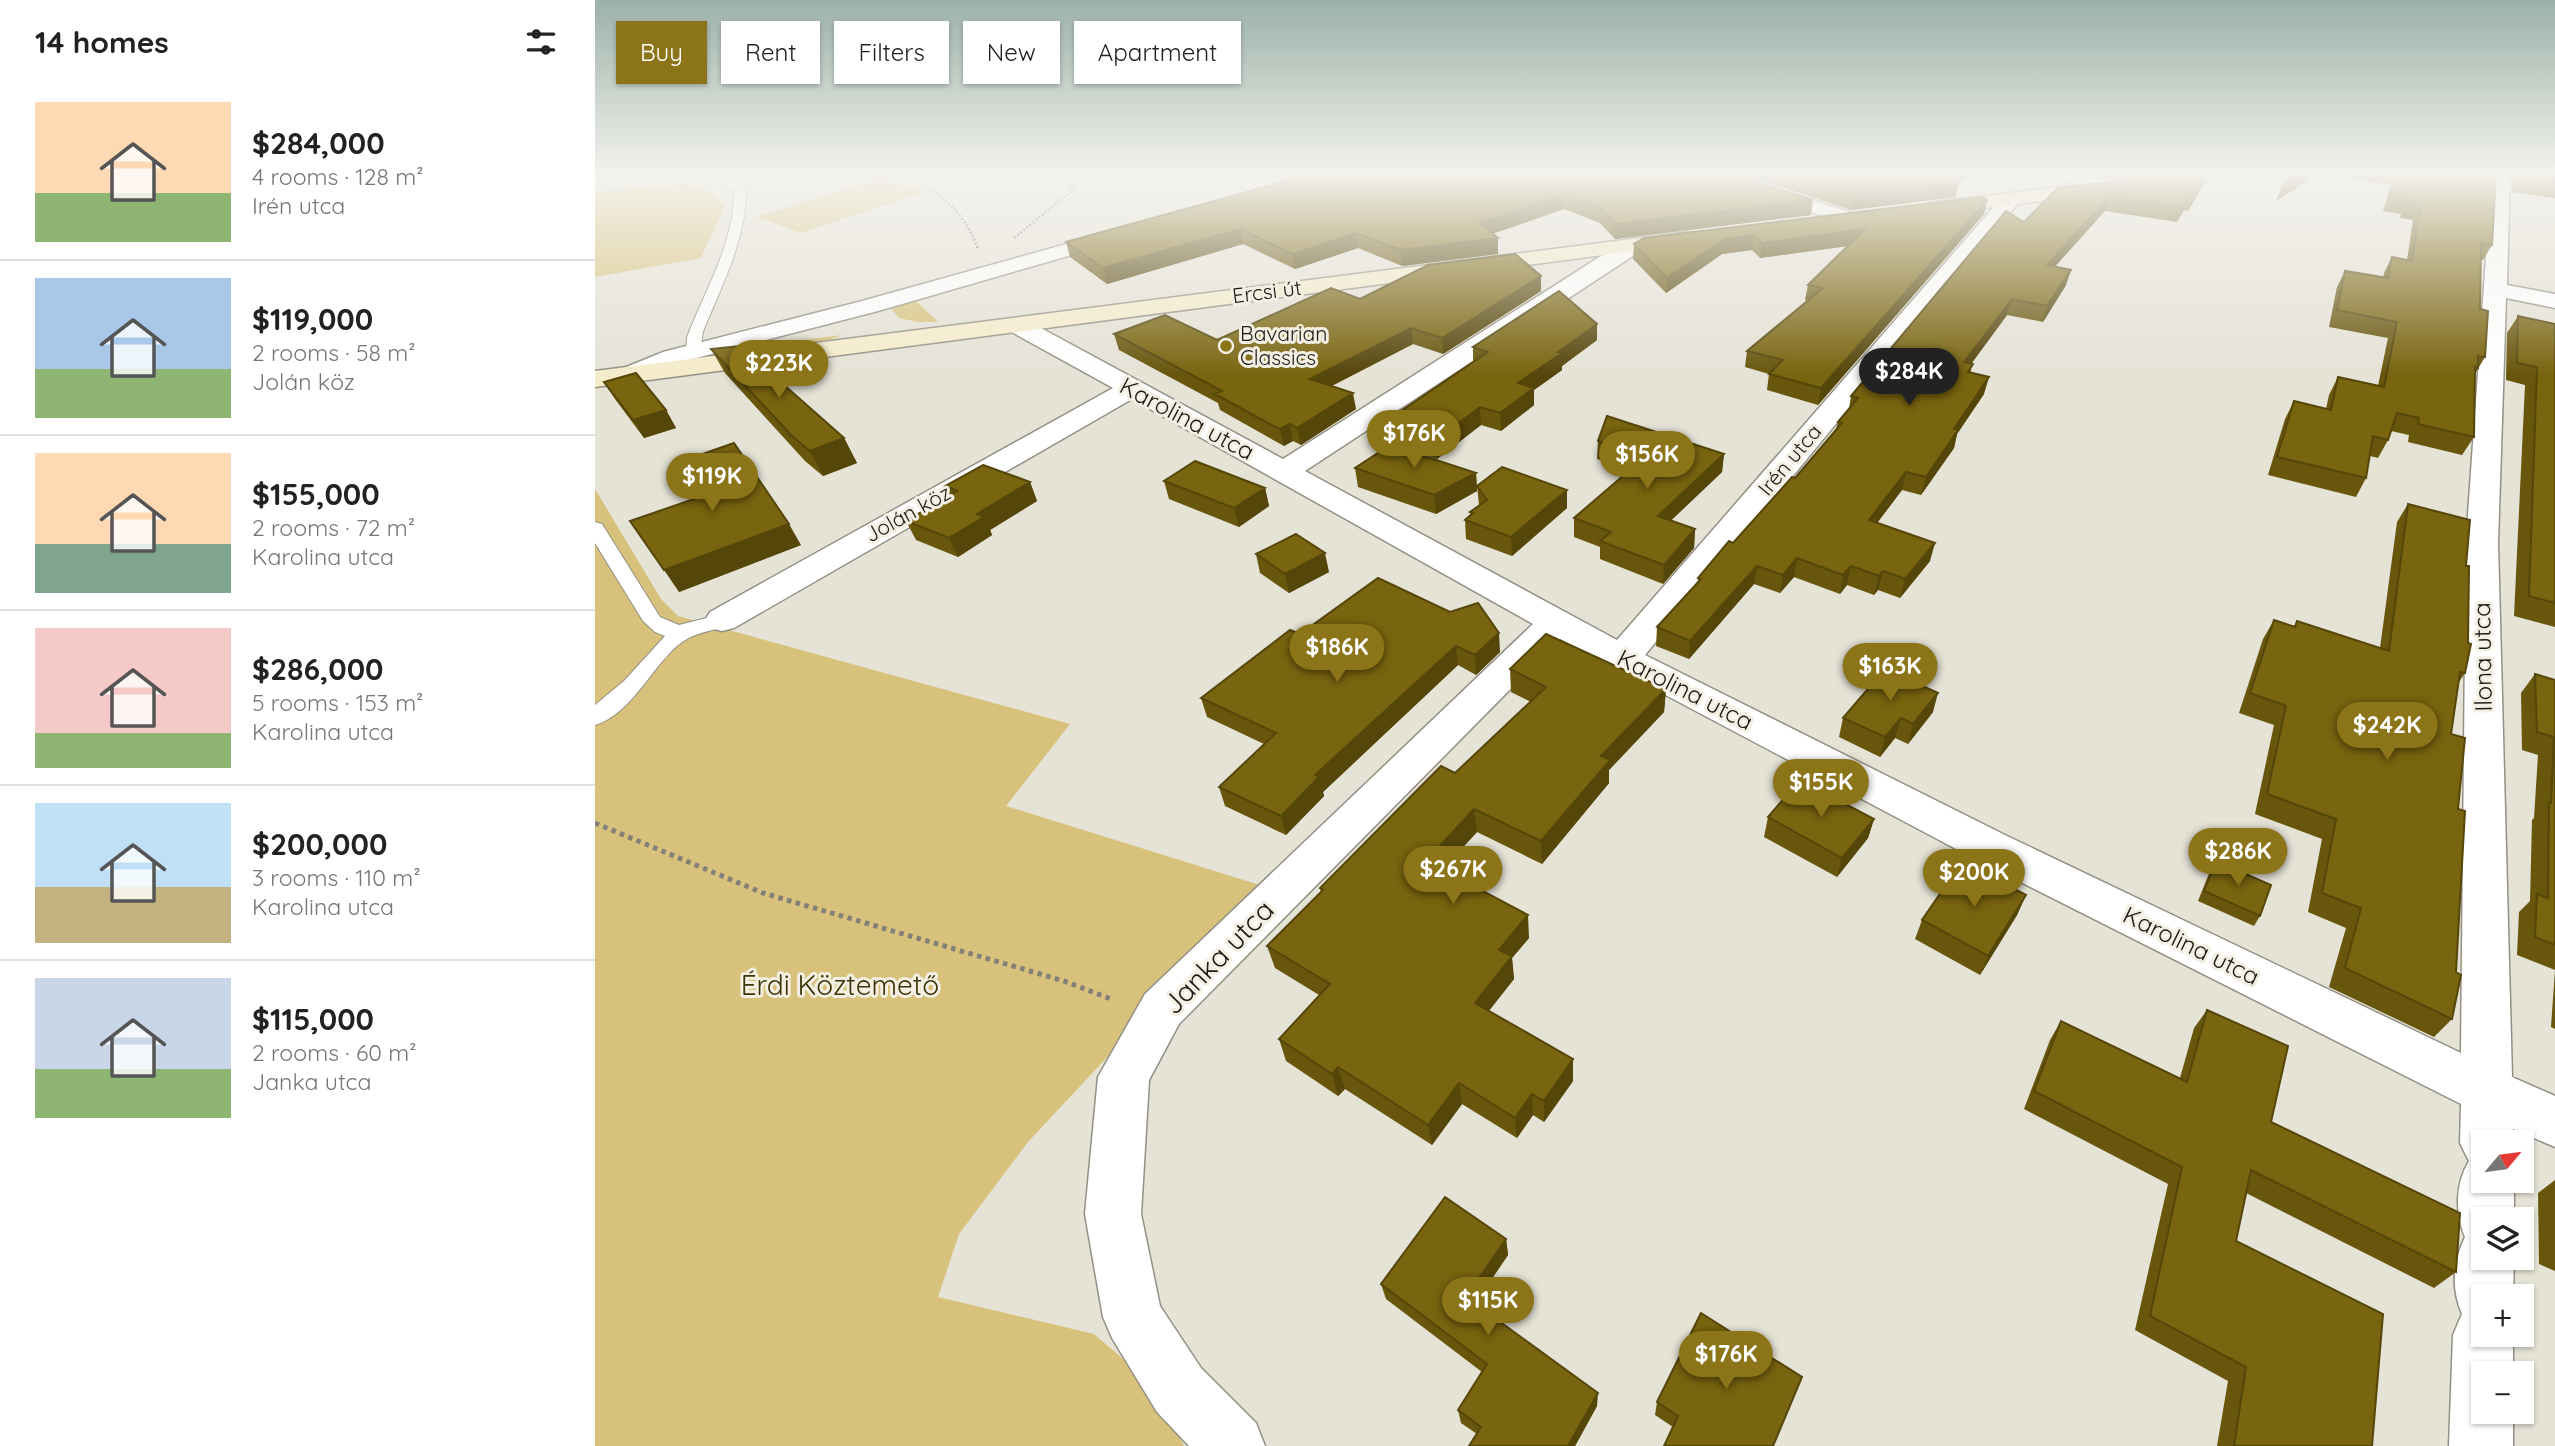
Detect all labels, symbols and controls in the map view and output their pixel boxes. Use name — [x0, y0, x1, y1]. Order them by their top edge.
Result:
chip: Buy — [616, 21, 707, 84]
chip: Rent — [721, 21, 820, 84]
chip: Filters — [834, 21, 949, 84]
chip: New — [963, 21, 1060, 84]
chip: Apartment — [1074, 21, 1241, 84]
text: 14 homes — [35, 23, 169, 61]
icon: filters — [522, 23, 560, 61]
text: $284,000 — [252, 124, 385, 162]
icon: home — [91, 130, 175, 214]
text: 4 rooms · 128 m² — [252, 162, 424, 191]
text: Irén utca — [252, 191, 345, 220]
street label: Ercsi út — [1231, 274, 1303, 308]
text: $119,000 — [252, 300, 373, 338]
icon: home — [91, 306, 175, 390]
place label: Bavarian Classics — [1240, 320, 1327, 370]
text: 2 rooms · 58 m² — [252, 338, 415, 367]
marker: Bavarian Classics — [1218, 338, 1234, 354]
pin: $223K — [730, 340, 828, 400]
text: $223K — [745, 348, 813, 377]
pin: $284K — [1860, 348, 1958, 408]
text: $284K — [1875, 356, 1943, 385]
text: Jolán köz — [252, 367, 355, 396]
street label: Karolina utca — [1115, 370, 1260, 466]
pin: $176K — [1365, 410, 1463, 470]
text: $176K — [1383, 418, 1445, 447]
street label: Irén utca — [1752, 418, 1827, 500]
pin: $156K — [1598, 432, 1696, 491]
text: $156K — [1615, 439, 1679, 468]
pin: $119K — [663, 454, 761, 513]
text: $119K — [682, 461, 742, 490]
text: $155,000 — [252, 475, 380, 513]
street label: Jolán köz — [860, 479, 955, 547]
icon: home — [91, 481, 175, 565]
text: 2 rooms · 72 m² — [252, 513, 415, 542]
text: Karolina utca — [252, 542, 394, 571]
street label: Ilona utca — [2466, 602, 2498, 712]
pin: $186K — [1288, 624, 1386, 684]
text: $186K — [1305, 632, 1369, 661]
street label: Karolina utca — [1613, 642, 1758, 736]
pin: $163K — [1841, 644, 1939, 703]
text: $286,000 — [252, 650, 384, 688]
text: $163K — [1859, 651, 1921, 680]
icon: home — [91, 656, 175, 740]
text: 5 rooms · 153 m² — [252, 688, 423, 717]
pin: $242K — [2338, 702, 2436, 762]
text: $242K — [2353, 710, 2421, 739]
text: Karolina utca — [252, 717, 394, 746]
pin: $155K — [1772, 760, 1870, 819]
text: $155K — [1789, 767, 1853, 796]
text: $200,000 — [252, 825, 387, 863]
pin: $286K — [2189, 828, 2287, 888]
icon: home — [91, 831, 175, 915]
text: $286K — [2204, 836, 2272, 865]
pin: $267K — [1404, 846, 1502, 906]
pin: $200K — [1925, 850, 2023, 909]
text: $267K — [1419, 854, 1487, 883]
text: $200K — [1939, 857, 2009, 886]
text: 3 rooms · 110 m² — [252, 863, 421, 892]
text: Karolina utca — [252, 892, 394, 921]
street label: Janka utca — [1155, 892, 1281, 1021]
street label: Karolina utca — [2118, 899, 2265, 991]
park label: Érdi Köztemető — [741, 967, 939, 1002]
text: $115,000 — [252, 1000, 374, 1038]
icon: home — [91, 1006, 175, 1090]
text: 2 rooms · 60 m² — [252, 1038, 417, 1067]
text: Janka utca — [252, 1067, 371, 1096]
north arrow — [2471, 1130, 2534, 1194]
map controls — [2471, 1130, 2534, 1424]
button: layers — [2471, 1207, 2534, 1270]
pin: $115K — [1439, 1278, 1537, 1337]
button: + — [2471, 1284, 2534, 1347]
text: $115K — [1458, 1285, 1518, 1314]
pin: $176K — [1677, 1332, 1775, 1391]
text: $176K — [1695, 1339, 1757, 1368]
button: − — [2471, 1361, 2534, 1424]

